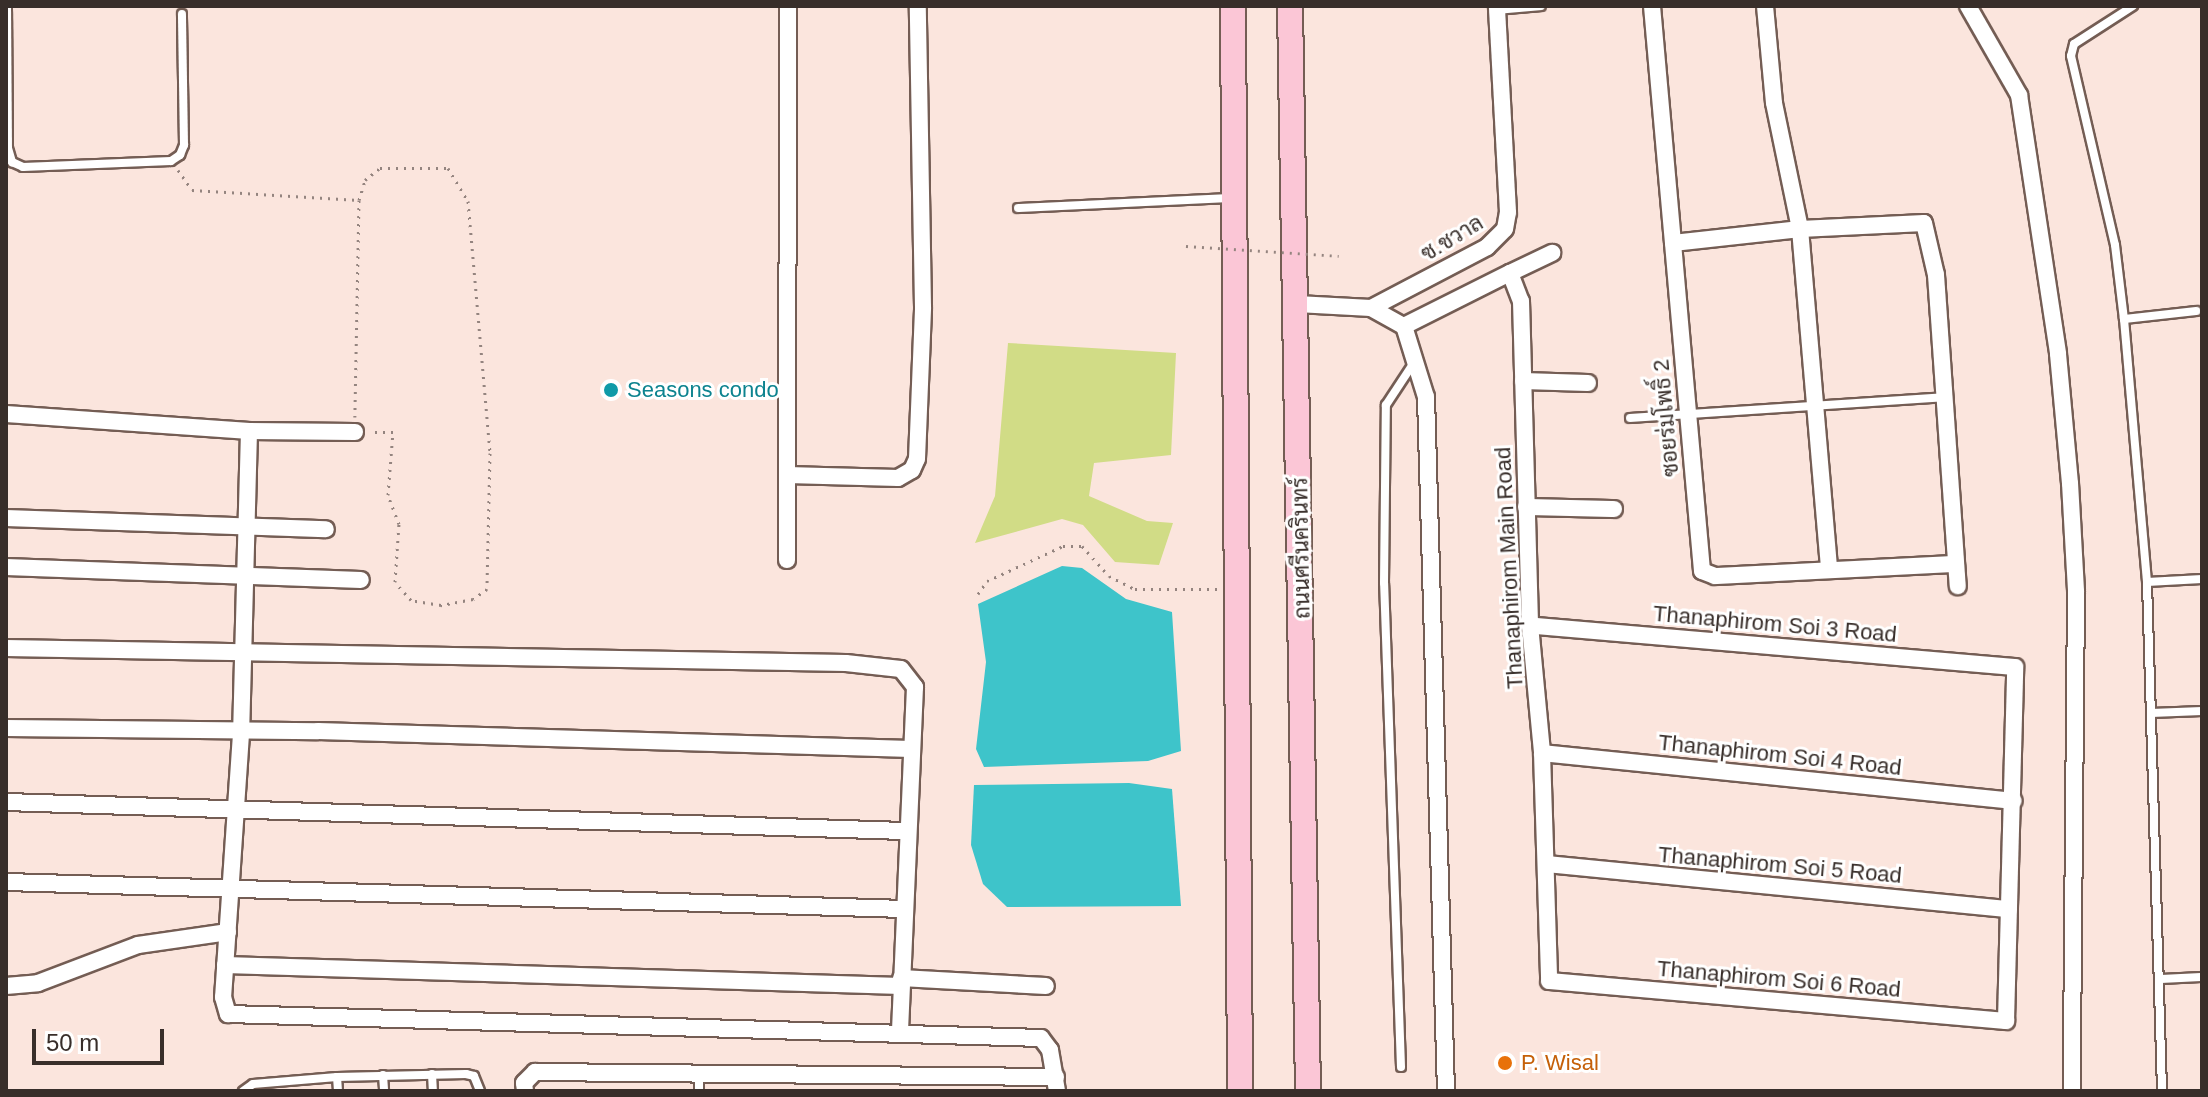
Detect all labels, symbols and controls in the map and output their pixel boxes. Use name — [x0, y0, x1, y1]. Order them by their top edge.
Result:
street label: ซ.ชวาล — [1416, 209, 1488, 267]
street label: ซอยร่มโพธิ์ 2 — [1648, 358, 1684, 478]
place label: Seasons condo — [627, 377, 779, 403]
marker: Seasons condo — [602, 381, 620, 399]
street label: Thanaphirom Main Road — [1489, 446, 1529, 690]
street label: ถนนศรีนครินทร์ — [1287, 477, 1315, 619]
street label: Thanaphirom Soi 3 Road — [1652, 600, 1898, 648]
street label: Thanaphirom Soi 4 Road — [1657, 729, 1903, 781]
street label: Thanaphirom Soi 5 Road — [1657, 841, 1903, 889]
street label: Thanaphirom Soi 6 Road — [1656, 955, 1902, 1003]
scale bar — [36, 1013, 168, 1063]
text: 50 m — [46, 1029, 99, 1056]
place label: P. Wisal — [1521, 1050, 1599, 1076]
marker: P. Wisal — [1496, 1054, 1514, 1072]

